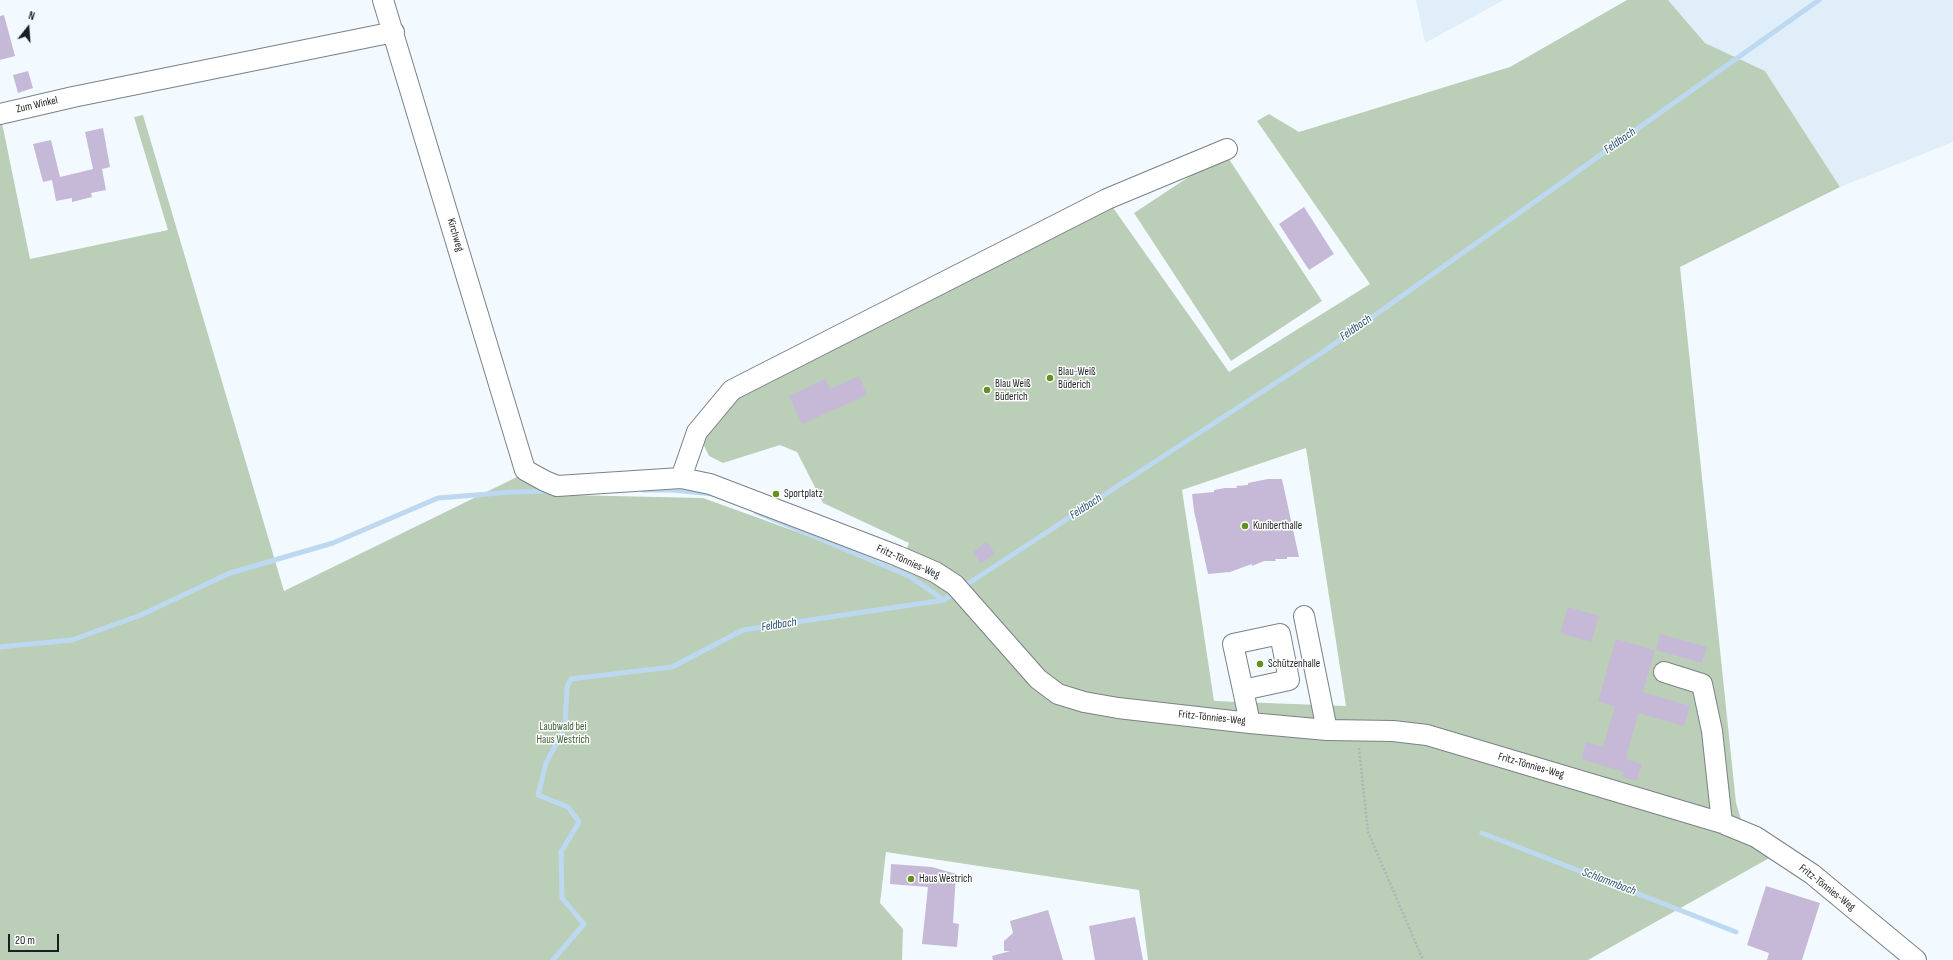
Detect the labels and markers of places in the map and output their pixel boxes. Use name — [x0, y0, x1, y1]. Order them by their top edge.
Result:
place label: Blau-Weiß Büderich — [1058, 365, 1096, 391]
marker: Blau-Weiß Büderich — [1045, 373, 1055, 383]
place label: Blau Weiß Büderich — [995, 377, 1031, 403]
marker: Blau Weiß Büderich — [982, 385, 992, 395]
place label: Sportplatz — [784, 487, 823, 501]
marker: Sportplatz — [771, 489, 781, 499]
place label: Kuniberthalle — [1253, 519, 1302, 533]
marker: Kuniberthalle — [1240, 521, 1250, 531]
place label: Schützenhalle — [1268, 657, 1320, 671]
marker: Schützenhalle — [1255, 659, 1265, 669]
place label: Haus Westrich — [919, 872, 972, 886]
marker: Haus Westrich — [906, 874, 916, 884]

